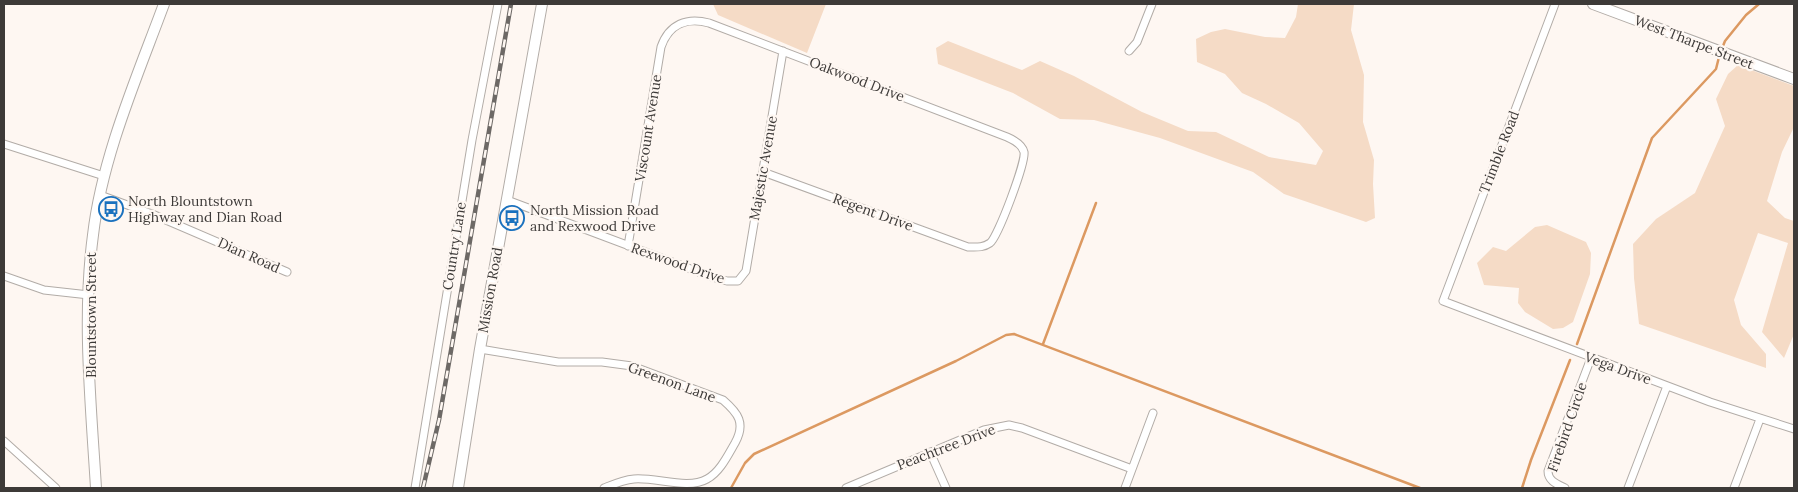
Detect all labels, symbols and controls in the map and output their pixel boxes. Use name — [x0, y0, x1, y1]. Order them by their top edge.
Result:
street label: West Tharpe Street — [1632, 11, 1757, 73]
street label: Oakwood Drive — [807, 53, 907, 106]
street label: Viscount Avenue — [630, 73, 665, 184]
street label: Trimble Road — [1475, 108, 1523, 196]
street label: Majestic Avenue — [745, 114, 781, 222]
street label: Regent Drive — [830, 189, 916, 235]
place label: North Blountstown Highway and Dian Road — [128, 192, 282, 226]
bus stop icon: North Blountstown Highway and Dian Road — [98, 196, 124, 222]
street label: Country Lane — [438, 200, 470, 291]
place label: North Mission Road and Rexwood Drive — [530, 201, 659, 235]
bus stop icon: North Mission Road and Rexwood Drive — [499, 205, 525, 231]
street label: Dian Road — [215, 233, 283, 277]
street label: Rexwood Drive — [629, 239, 728, 288]
street label: Mission Road — [474, 246, 506, 334]
street label: Blountstown Street — [82, 252, 100, 378]
street label: Vega Drive — [1581, 347, 1654, 389]
street label: Greenon Lane — [626, 358, 719, 406]
street label: Firebird Circle — [1543, 379, 1591, 474]
street label: Peachtree Drive — [894, 420, 998, 474]

